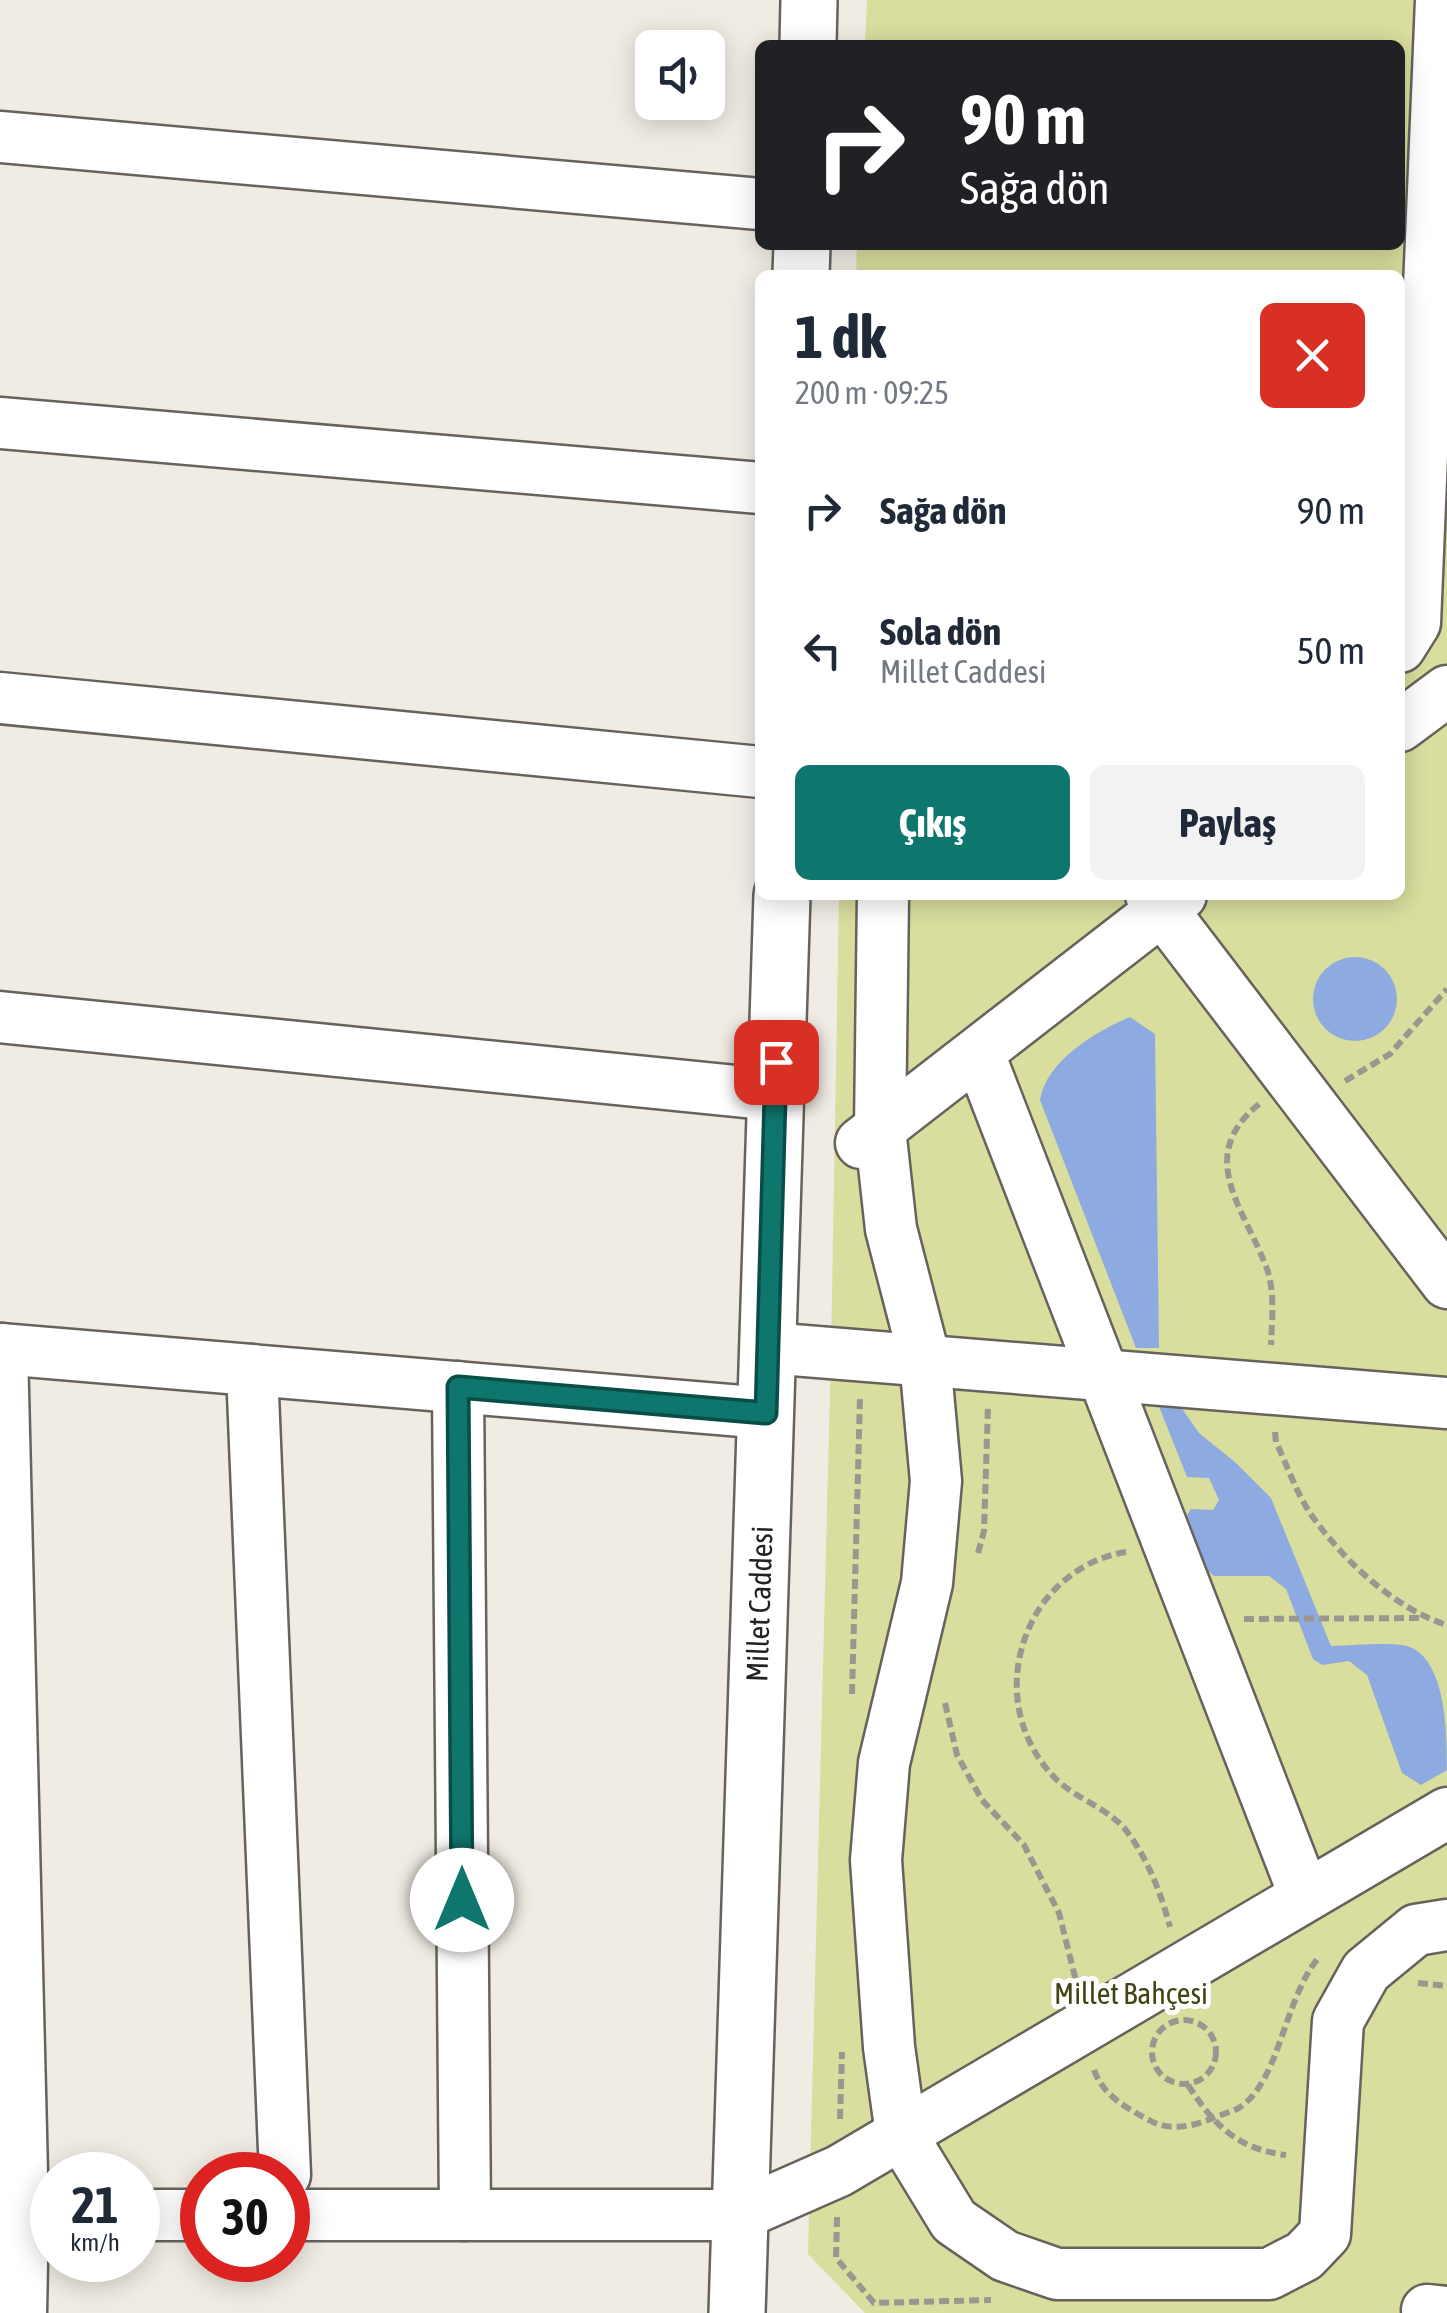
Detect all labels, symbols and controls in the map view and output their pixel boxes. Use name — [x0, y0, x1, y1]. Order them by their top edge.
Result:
map controls — [635, 30, 725, 120]
button: sound — [635, 30, 725, 120]
text: 90 m — [960, 79, 1086, 159]
icon: right — [795, 80, 925, 210]
text: Sağa dön — [960, 162, 1110, 214]
text: 1 dk — [795, 302, 886, 371]
button: close — [1260, 303, 1365, 408]
text: 200 m · 09:25 — [795, 374, 949, 411]
icon: right — [795, 483, 850, 538]
text: Sağa dön — [880, 489, 1006, 532]
text: 90 m — [1297, 489, 1365, 532]
text: Sola dön — [880, 610, 1001, 653]
icon: left — [795, 623, 850, 678]
text: 50 m — [1297, 629, 1365, 672]
text: Millet Caddesi — [880, 653, 1046, 690]
button: Çıkış — [795, 765, 1070, 880]
button: Paylaş — [1090, 765, 1365, 880]
pin — [734, 1020, 819, 1105]
icon: arrive — [749, 1035, 804, 1090]
street label: Millet Caddesi — [739, 1525, 779, 1683]
position arrow — [410, 1848, 514, 1952]
park label: Millet Bahçesi — [1054, 1976, 1208, 2010]
speed limit sign: 30 — [180, 2152, 310, 2282]
text: 21 — [71, 2176, 118, 2234]
text: km/h — [70, 2228, 120, 2256]

